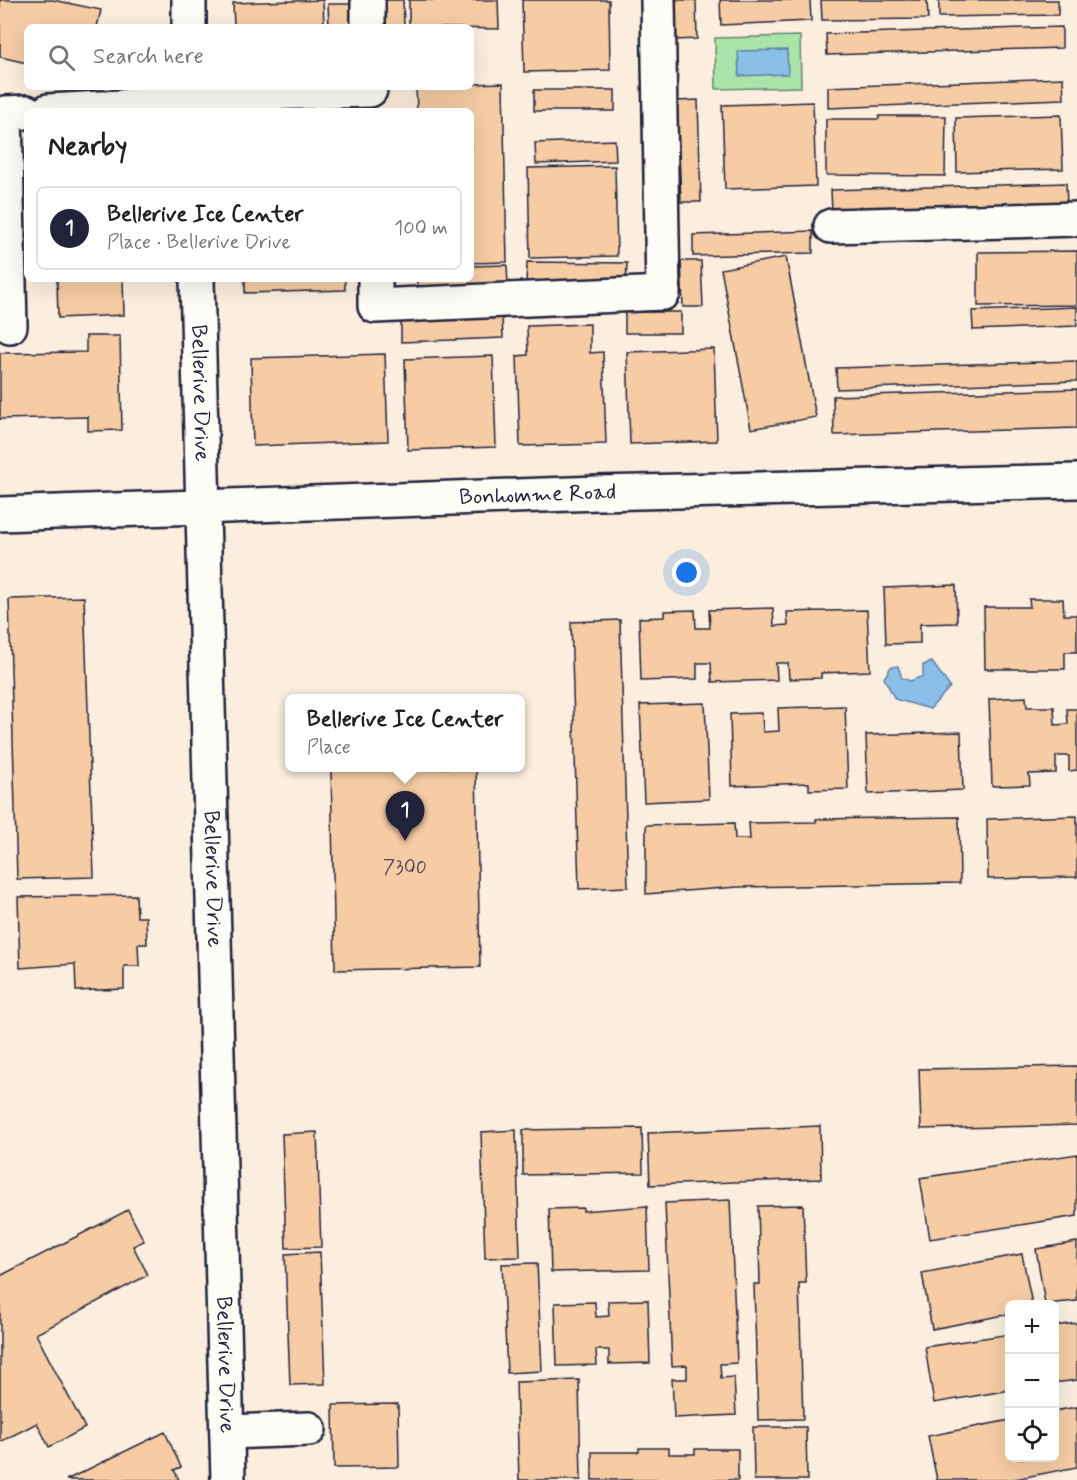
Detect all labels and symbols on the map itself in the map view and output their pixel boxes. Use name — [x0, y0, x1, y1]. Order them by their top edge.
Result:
street label: Bellerive Drive — [184, 324, 216, 462]
street label: Bonhomme Road — [459, 479, 617, 512]
your location — [672, 558, 701, 587]
pin: 1 — [386, 792, 424, 841]
street label: Bellerive Drive — [197, 810, 228, 948]
house number: 7300 — [383, 854, 427, 881]
street label: Bellerive Drive — [209, 1296, 241, 1434]

